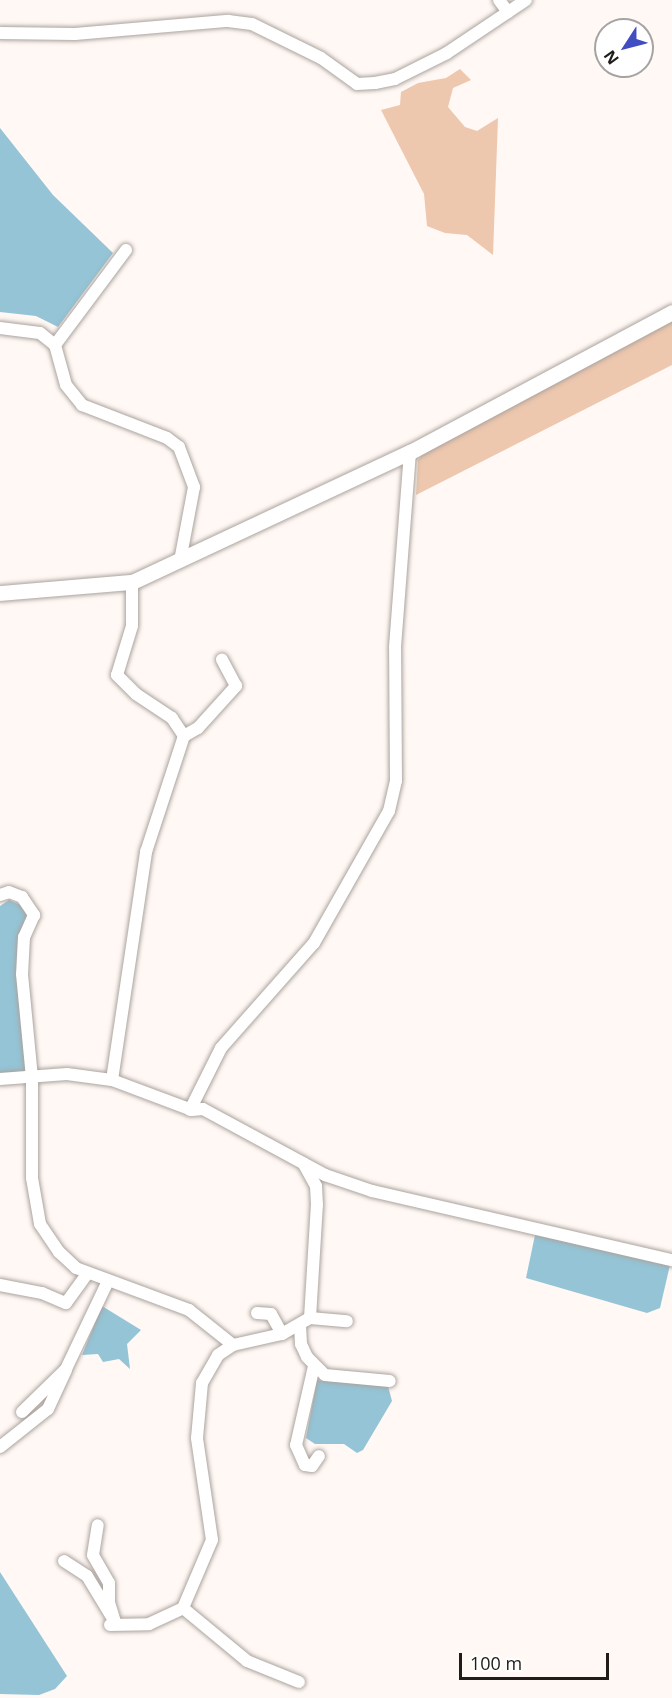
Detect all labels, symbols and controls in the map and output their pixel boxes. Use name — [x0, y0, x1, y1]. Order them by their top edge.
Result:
north arrow — [594, 18, 654, 78]
text: N — [598, 46, 624, 69]
scale bar — [462, 1641, 612, 1679]
text: 100 m — [470, 1651, 522, 1675]

